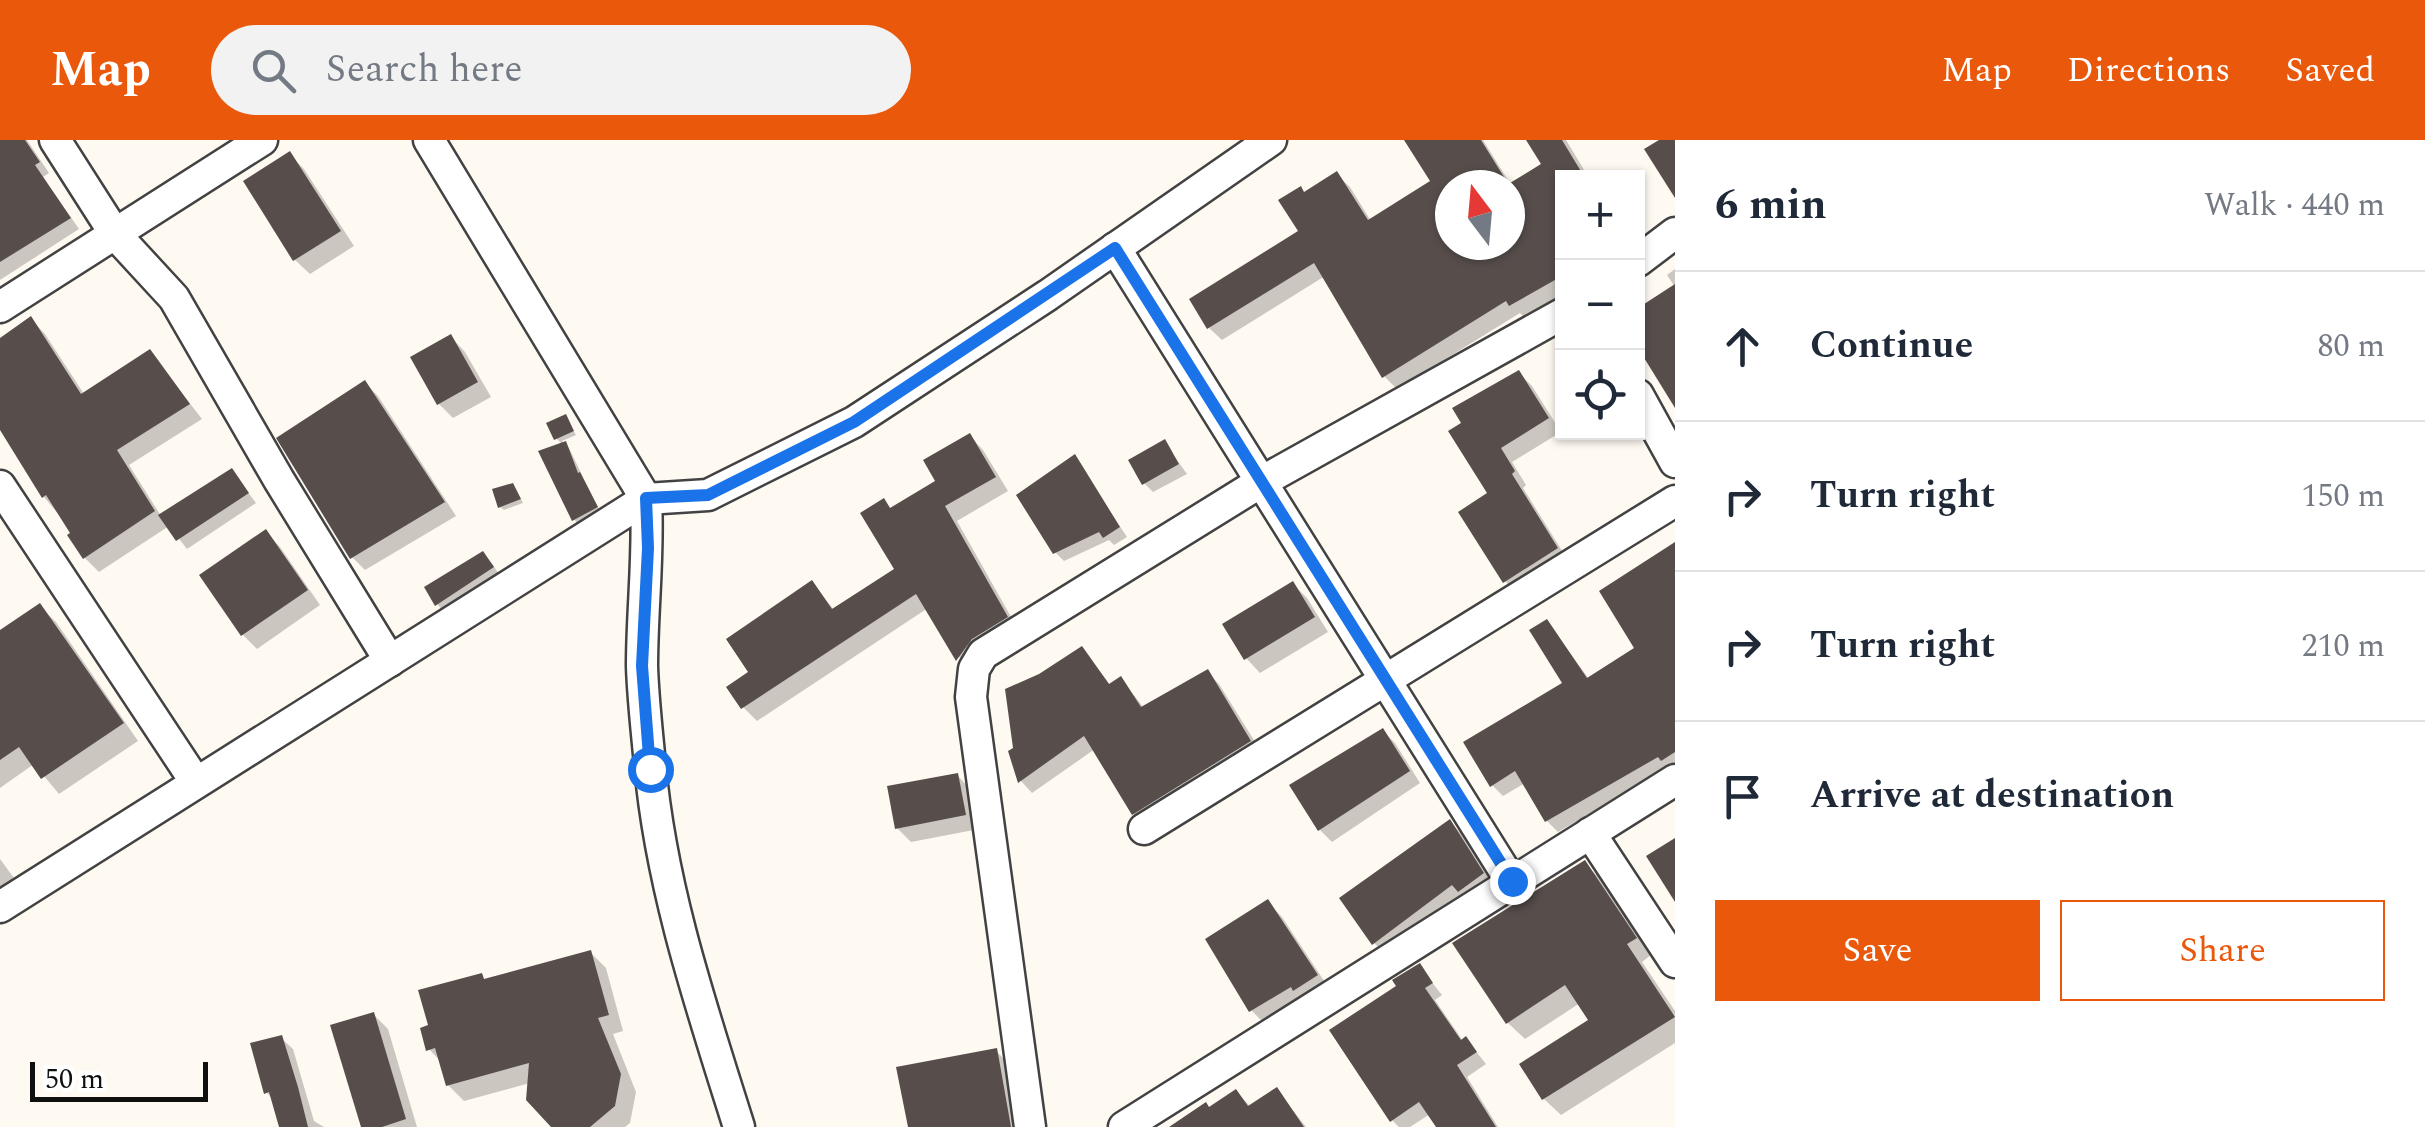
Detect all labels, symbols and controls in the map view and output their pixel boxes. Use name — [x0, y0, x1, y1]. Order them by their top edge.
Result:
search box — [211, 25, 911, 115]
text: Map — [50, 34, 151, 107]
text: Search here — [326, 41, 523, 99]
icon: search — [246, 43, 301, 98]
text: Map — [1941, 44, 2012, 97]
text: Directions — [2067, 44, 2230, 97]
text: Saved — [2285, 44, 2375, 97]
north arrow — [1435, 170, 1525, 260]
map controls — [1555, 170, 1645, 440]
button: + — [1555, 170, 1645, 260]
text: 6 min — [1715, 174, 1827, 237]
text: Walk · 440 m — [2204, 181, 2385, 230]
button: − — [1555, 260, 1645, 350]
text: Continue — [1810, 317, 1973, 375]
icon: ahead — [1715, 319, 1770, 374]
text: 80 m — [2317, 322, 2385, 371]
button: locate — [1555, 350, 1645, 440]
text: Turn right — [1810, 467, 1995, 525]
icon: right — [1715, 469, 1770, 524]
text: 150 m — [2301, 472, 2385, 521]
text: Turn right — [1810, 617, 1995, 675]
icon: right — [1715, 619, 1770, 674]
text: 210 m — [2301, 622, 2385, 671]
route start — [628, 747, 674, 793]
text: Arrive at destination — [1810, 767, 2174, 825]
icon: arrive — [1715, 769, 1770, 824]
route end — [1490, 859, 1536, 905]
button: Save — [1715, 900, 2040, 1001]
button: Share — [2060, 900, 2385, 1001]
scale bar — [30, 1057, 208, 1102]
text: 50 m — [45, 1058, 104, 1101]

